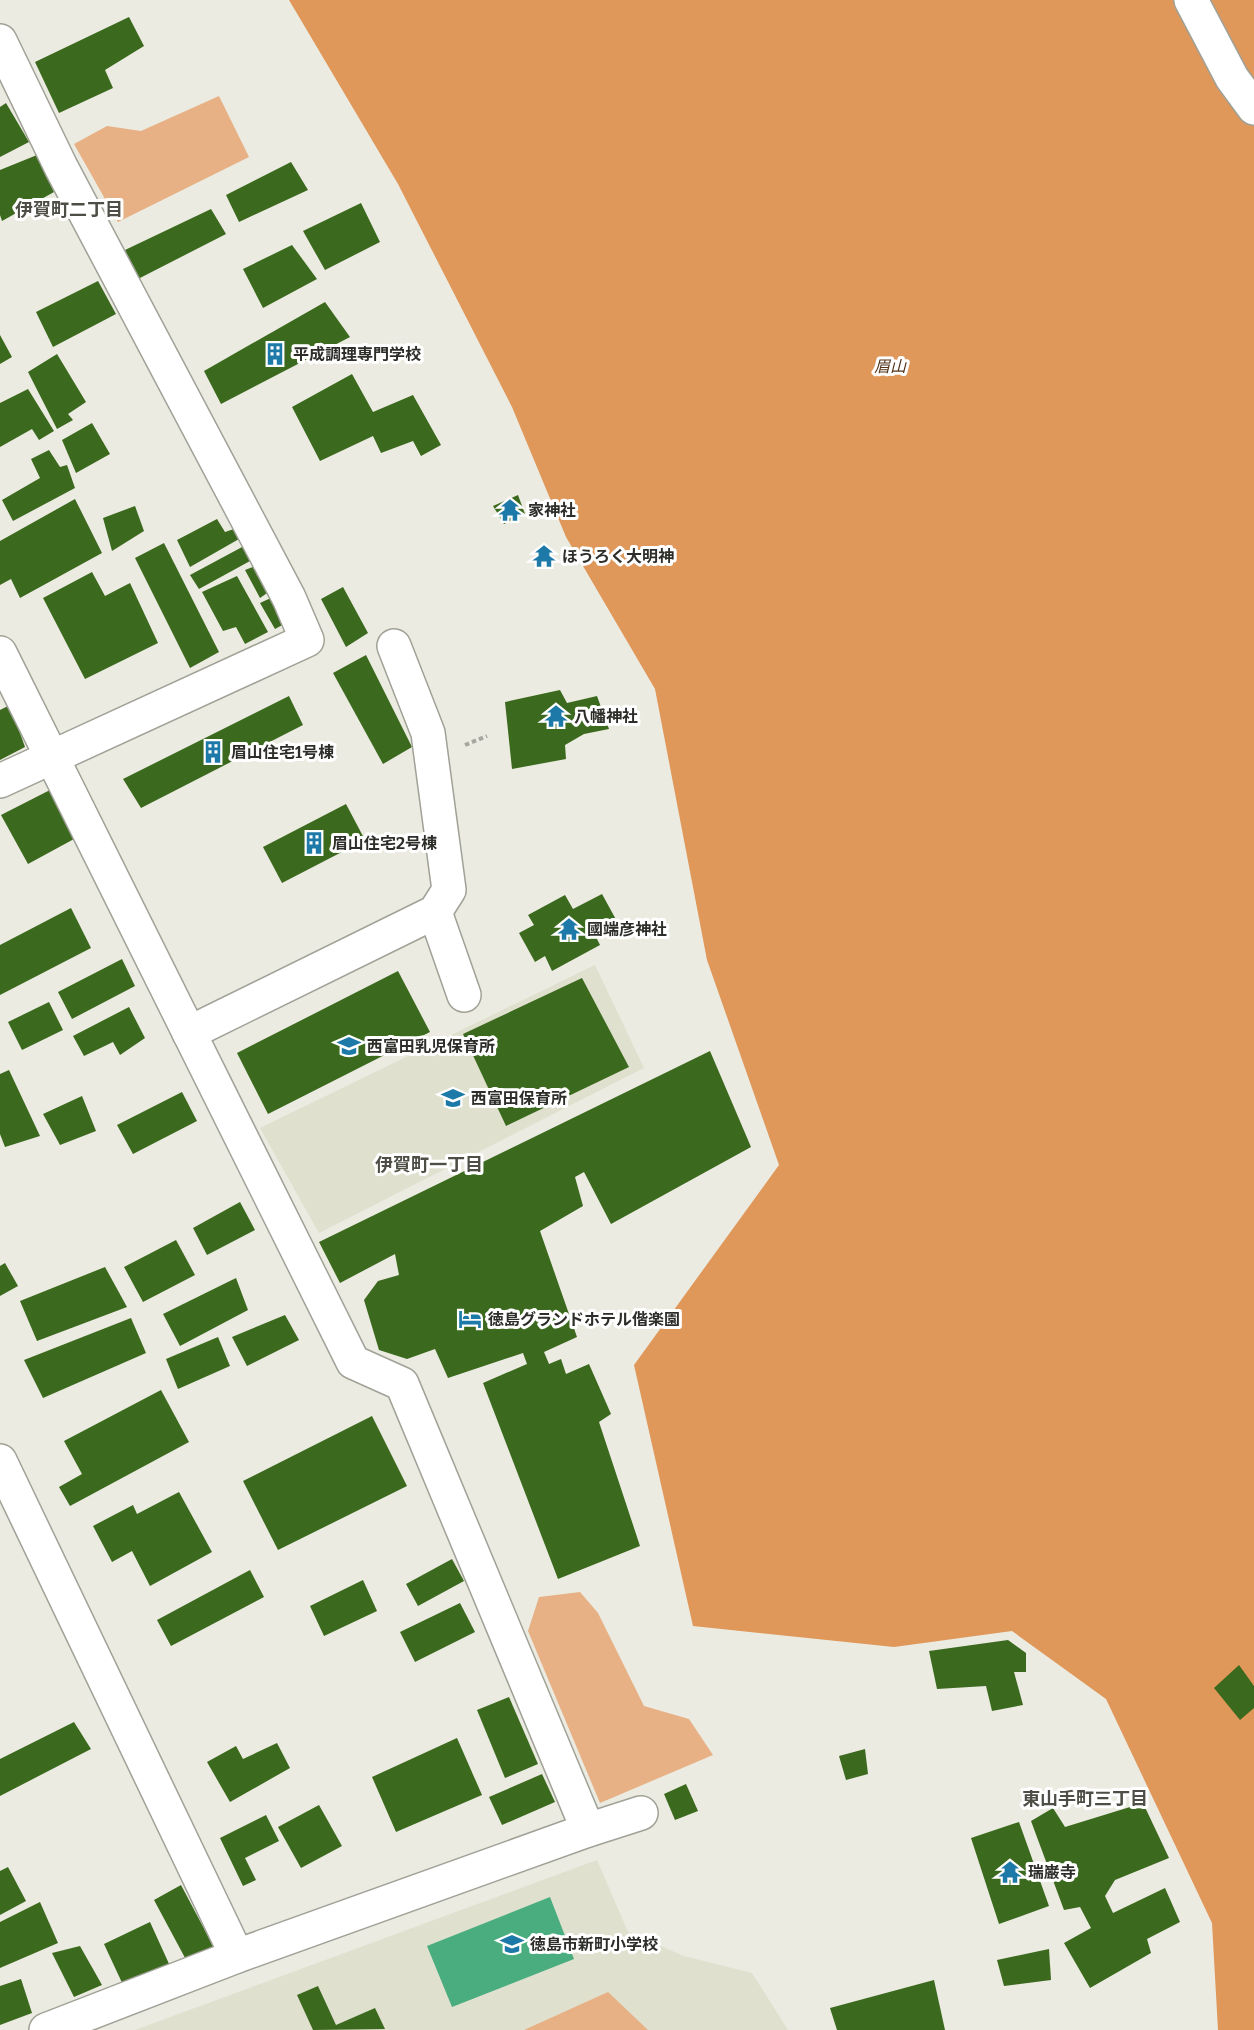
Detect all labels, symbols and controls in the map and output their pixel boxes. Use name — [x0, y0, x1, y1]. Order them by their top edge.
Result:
district label: 伊賀町二丁目 — [15, 199, 123, 221]
building icon: 平成調理専門学校 — [262, 341, 288, 367]
place label: 平成調理専門学校 — [293, 345, 421, 364]
park label: 眉山 — [874, 357, 907, 376]
temple icon: 家神社 — [497, 497, 523, 523]
place label: 家神社 — [528, 501, 576, 520]
temple icon: ほうろく大明神 — [531, 543, 557, 569]
place label: ほうろく大明神 — [562, 547, 674, 566]
temple icon: 八幡神社 — [543, 703, 569, 729]
place label: 八幡神社 — [574, 707, 638, 726]
building icon: 眉山住宅1号棟 — [200, 739, 226, 765]
place label: 眉山住宅1号棟 — [231, 743, 334, 762]
building icon: 眉山住宅2号棟 — [301, 830, 327, 856]
place label: 眉山住宅2号棟 — [332, 834, 437, 853]
temple icon: 國端彦神社 — [556, 916, 582, 942]
place label: 國端彦神社 — [587, 920, 667, 939]
school or university icon: 西富田乳児保育所 — [336, 1033, 362, 1059]
place label: 西富田乳児保育所 — [367, 1037, 495, 1056]
school or university icon: 西富田保育所 — [440, 1085, 466, 1111]
place label: 西富田保育所 — [471, 1089, 567, 1108]
district label: 伊賀町一丁目 — [375, 1154, 483, 1176]
hotel icon: 徳島グランドホテル偕楽園 — [457, 1306, 483, 1332]
place label: 徳島グランドホテル偕楽園 — [488, 1310, 680, 1329]
district label: 東山手町三丁目 — [1022, 1788, 1148, 1810]
temple icon: 瑞巌寺 — [997, 1859, 1023, 1885]
place label: 瑞巌寺 — [1028, 1863, 1076, 1882]
school or university icon: 徳島市新町小学校 — [499, 1931, 525, 1957]
place label: 徳島市新町小学校 — [530, 1935, 658, 1954]

